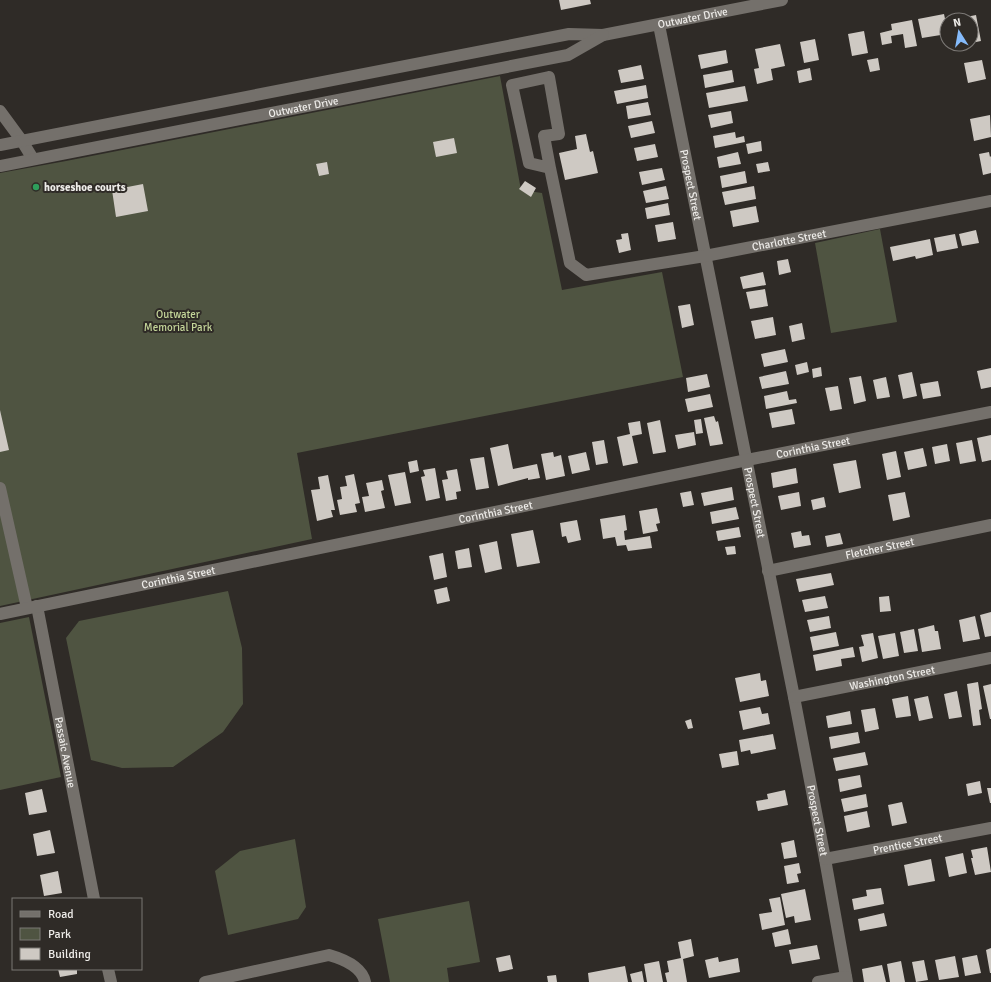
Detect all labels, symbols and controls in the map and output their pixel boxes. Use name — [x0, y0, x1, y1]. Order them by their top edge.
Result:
street label: Outwater Drive — [657, 4, 729, 31]
north arrow — [939, 12, 979, 52]
text: N — [952, 16, 962, 30]
street label: Outwater Drive — [267, 94, 339, 120]
street label: Prospect Street — [678, 148, 705, 222]
place label: horseshoe courts — [44, 181, 126, 194]
marker: horseshoe courts — [31, 182, 41, 192]
street label: Charlotte Street — [751, 226, 827, 253]
park label: Outwater Memorial Park — [144, 308, 213, 334]
street label: Corinthia Street — [775, 433, 851, 461]
street label: Prospect Street — [741, 466, 768, 539]
street label: Corinthia Street — [457, 498, 534, 526]
street label: Fletcher Street — [844, 534, 915, 561]
street label: Corinthia Street — [140, 563, 216, 591]
street label: Washington Street — [848, 663, 936, 692]
street label: Passaic Avenue — [52, 716, 79, 789]
street label: Prospect Street — [804, 784, 831, 857]
street label: Prentice Street — [872, 831, 943, 856]
legend — [12, 898, 142, 970]
text: Road — [48, 907, 74, 922]
text: Park — [48, 927, 71, 942]
text: Building — [48, 947, 91, 962]

